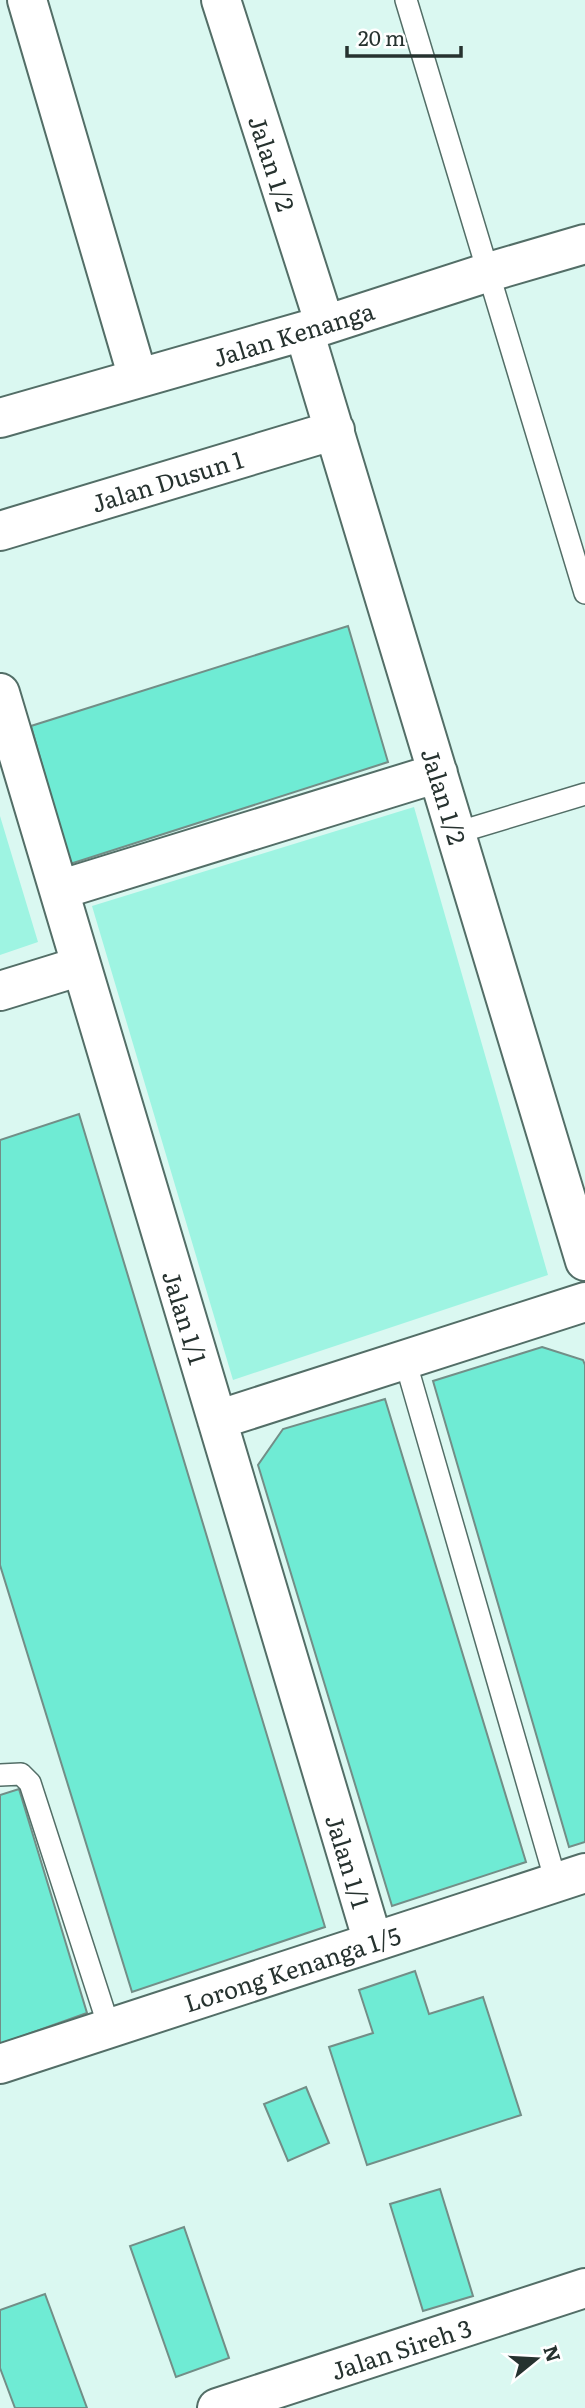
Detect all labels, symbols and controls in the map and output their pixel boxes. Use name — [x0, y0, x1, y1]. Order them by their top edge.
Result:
scale bar — [347, 14, 461, 58]
text: 20 m — [358, 21, 405, 52]
street label: Jalan 1/2 — [241, 111, 305, 215]
street label: Jalan Kenanga — [208, 292, 378, 374]
street label: Jalan Dusun 1 — [87, 440, 247, 520]
street label: Jalan 1/2 — [414, 744, 476, 848]
street label: Jalan 1/1 — [155, 1266, 217, 1369]
street label: Jalan 1/1 — [318, 1810, 380, 1913]
street label: Lorong Kenanga 1/5 — [179, 1917, 405, 2019]
street label: Jalan Sireh 3 — [326, 2309, 476, 2387]
north arrow — [501, 2324, 571, 2394]
text: N — [537, 2342, 569, 2365]

